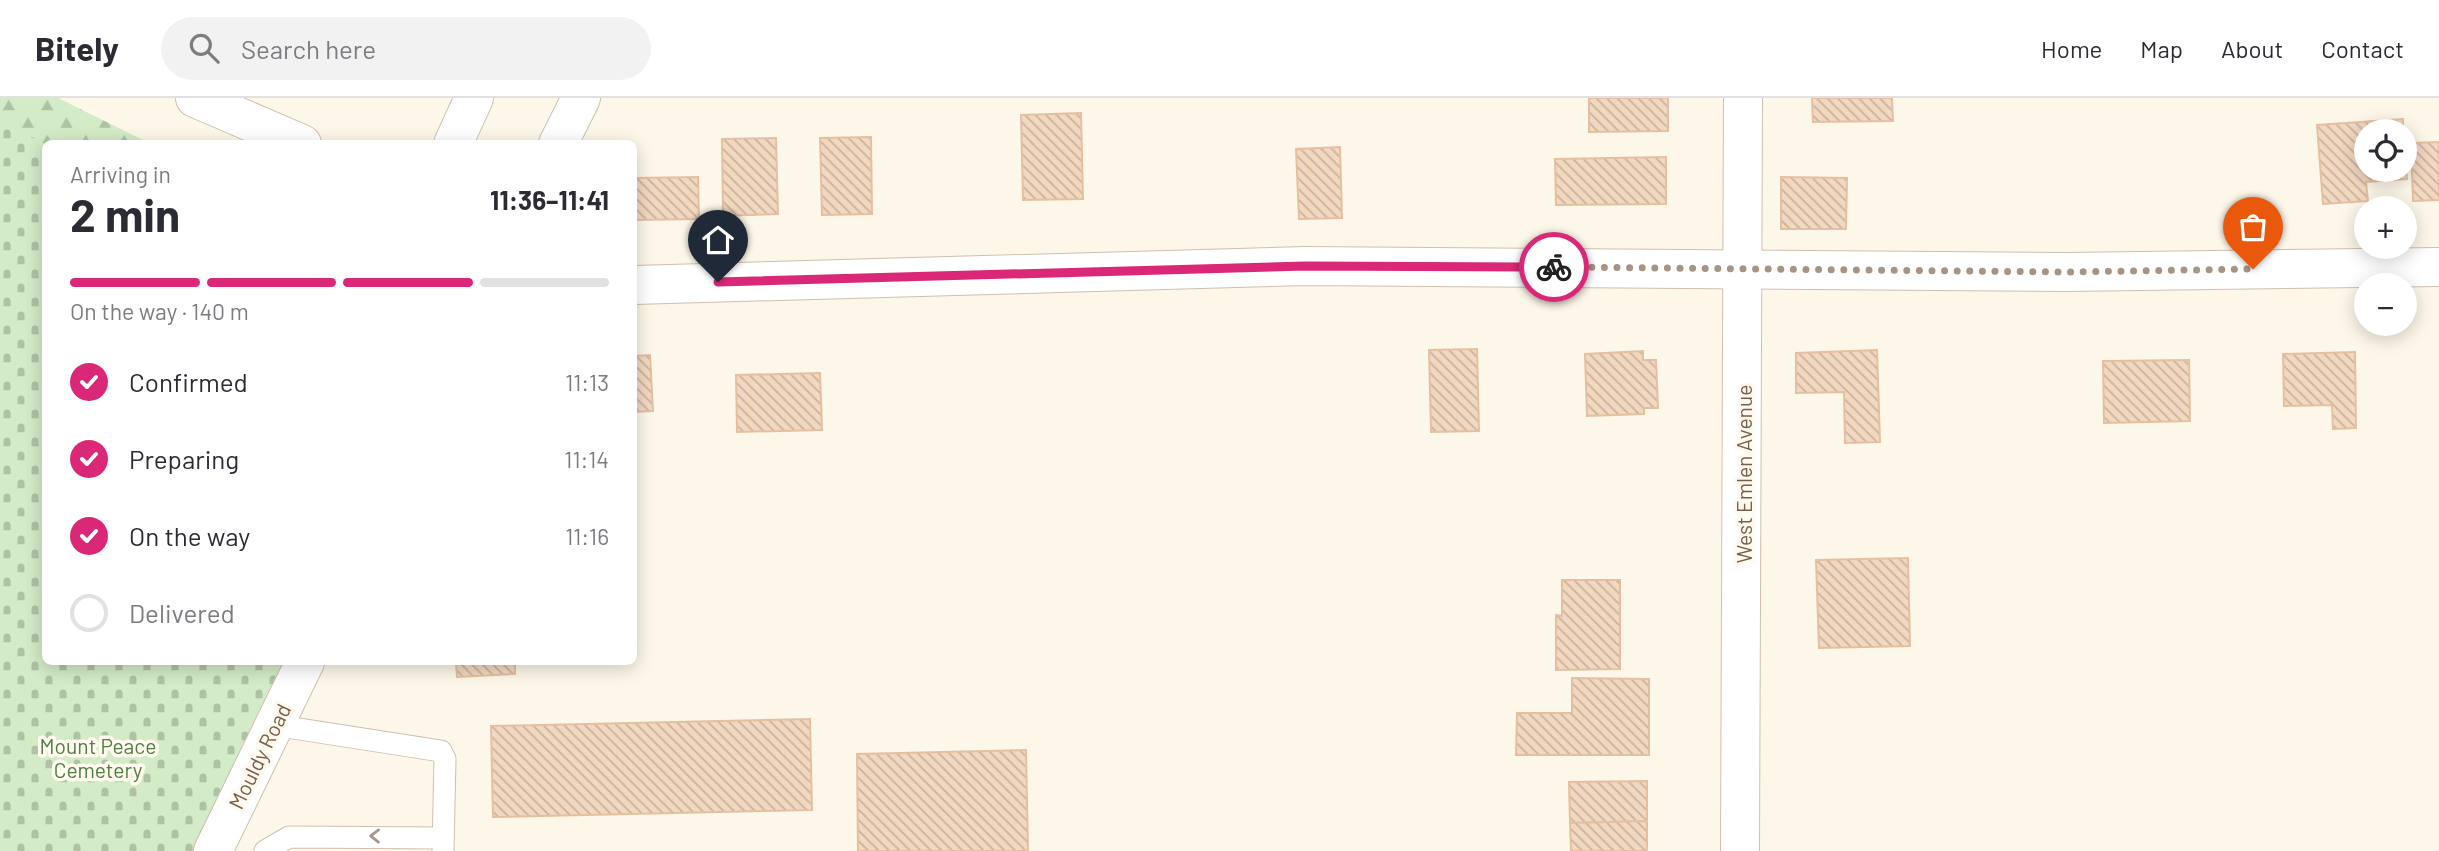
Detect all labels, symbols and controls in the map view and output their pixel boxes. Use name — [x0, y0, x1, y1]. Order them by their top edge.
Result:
search box — [161, 17, 651, 80]
text: Bitely — [35, 28, 119, 68]
icon: search — [185, 29, 223, 67]
text: Search here — [241, 33, 376, 64]
text: Home — [2041, 34, 2102, 63]
text: Map — [2140, 34, 2183, 63]
text: About — [2221, 34, 2283, 63]
text: Contact — [2321, 34, 2404, 63]
map controls — [2354, 119, 2417, 336]
button: locate — [2354, 119, 2417, 182]
text: Arriving in — [70, 160, 171, 188]
text: 11:36–11:41 — [490, 184, 609, 215]
text: 2 min — [70, 186, 180, 241]
button: + — [2354, 196, 2417, 259]
pin — [2223, 197, 2283, 269]
icon: bag — [2234, 208, 2272, 246]
pin — [688, 210, 748, 282]
icon: home — [699, 221, 737, 259]
courier — [1519, 232, 1589, 302]
icon: bike — [1535, 248, 1573, 286]
button: − — [2354, 273, 2417, 336]
text: On the way · 140 m — [70, 297, 249, 325]
icon: check — [70, 363, 108, 401]
text: Confirmed — [129, 366, 248, 397]
text: 11:13 — [565, 368, 609, 396]
street label: West Emlen Avenue — [1731, 385, 1756, 563]
icon: check — [70, 440, 108, 478]
text: Preparing — [129, 443, 239, 474]
text: 11:14 — [564, 445, 609, 473]
icon: check — [70, 517, 108, 555]
text: On the way — [129, 520, 250, 551]
text: 11:16 — [565, 522, 609, 550]
text: Delivered — [129, 597, 235, 628]
street label: Mouldy Road — [223, 699, 295, 813]
park label: Mount Peace Cemetery — [40, 733, 156, 782]
one-way arrow — [369, 829, 380, 844]

